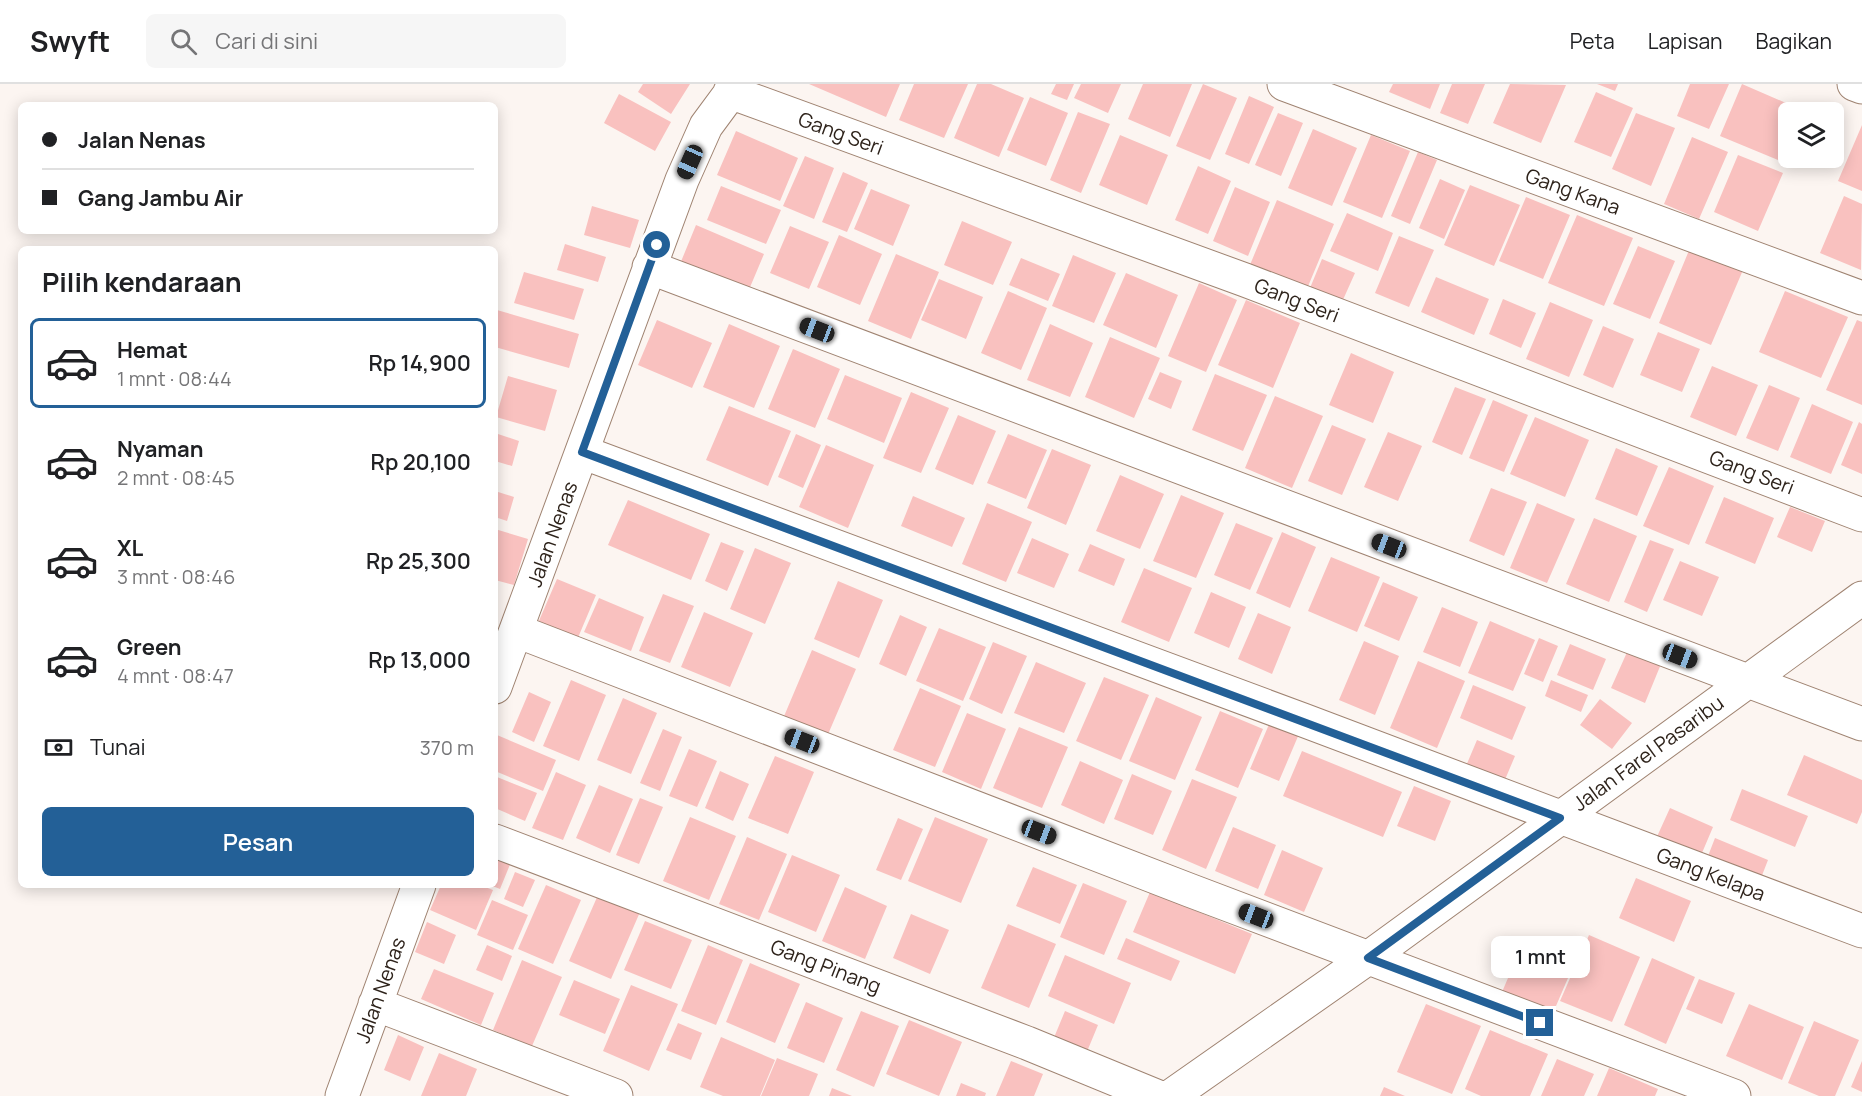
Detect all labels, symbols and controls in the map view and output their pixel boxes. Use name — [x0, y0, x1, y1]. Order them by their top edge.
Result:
search box — [146, 14, 566, 68]
text: Swyft — [30, 22, 110, 60]
icon: search — [167, 25, 200, 58]
text: Cari di sini — [215, 26, 318, 56]
text: Peta — [1570, 27, 1615, 55]
text: Lapisan — [1648, 27, 1723, 55]
text: Bagikan — [1756, 27, 1832, 55]
map controls — [1778, 102, 1844, 168]
button: layers — [1778, 102, 1844, 168]
street label: Gang Seri — [795, 105, 887, 161]
text: Jalan Nenas — [78, 125, 206, 155]
car — [674, 142, 706, 182]
street label: Gang Kana — [1522, 161, 1624, 221]
text: Gang Jambu Air — [78, 183, 243, 213]
route start — [643, 231, 670, 258]
text: Pilih kendaraan — [42, 263, 242, 300]
street label: Gang Seri — [1251, 271, 1343, 329]
car — [797, 315, 837, 345]
text: Hemat — [117, 335, 188, 365]
icon: car — [45, 336, 99, 390]
text: Rp 14,900 — [369, 348, 471, 378]
text: 1 mnt · 08:44 — [117, 365, 232, 392]
text: Nyaman — [117, 434, 204, 464]
icon: car — [45, 435, 99, 489]
street label: Gang Seri — [1706, 443, 1798, 501]
text: Rp 20,100 — [371, 447, 471, 477]
text: 2 mnt · 08:45 — [117, 464, 235, 491]
street label: Jalan Nenas — [520, 477, 584, 591]
car — [1369, 531, 1409, 561]
text: XL — [117, 533, 143, 563]
icon: car — [45, 534, 99, 588]
text: Rp 25,300 — [366, 546, 471, 576]
text: 3 mnt · 08:46 — [117, 563, 235, 590]
text: Green — [117, 632, 182, 662]
icon: car — [45, 633, 99, 687]
car — [1660, 641, 1700, 671]
text: Rp 13,000 — [368, 645, 471, 675]
text: 4 mnt · 08:47 — [117, 662, 234, 689]
street label: Jalan Farel Pasaribu — [1567, 689, 1729, 817]
car — [782, 726, 822, 756]
icon: cash — [42, 731, 75, 764]
text: Tunai — [90, 732, 146, 762]
text: 370 m — [420, 734, 474, 761]
button: Pesan — [42, 807, 474, 876]
car — [1019, 817, 1059, 847]
street label: Gang Kelapa — [1653, 841, 1769, 907]
car — [1236, 901, 1276, 931]
street label: Jalan Nenas — [348, 933, 412, 1047]
street label: Gang Pinang — [767, 933, 885, 999]
callout: 1 mnt — [1490, 936, 1590, 978]
text: 1 mnt — [1515, 943, 1566, 970]
route end — [1526, 1009, 1553, 1036]

